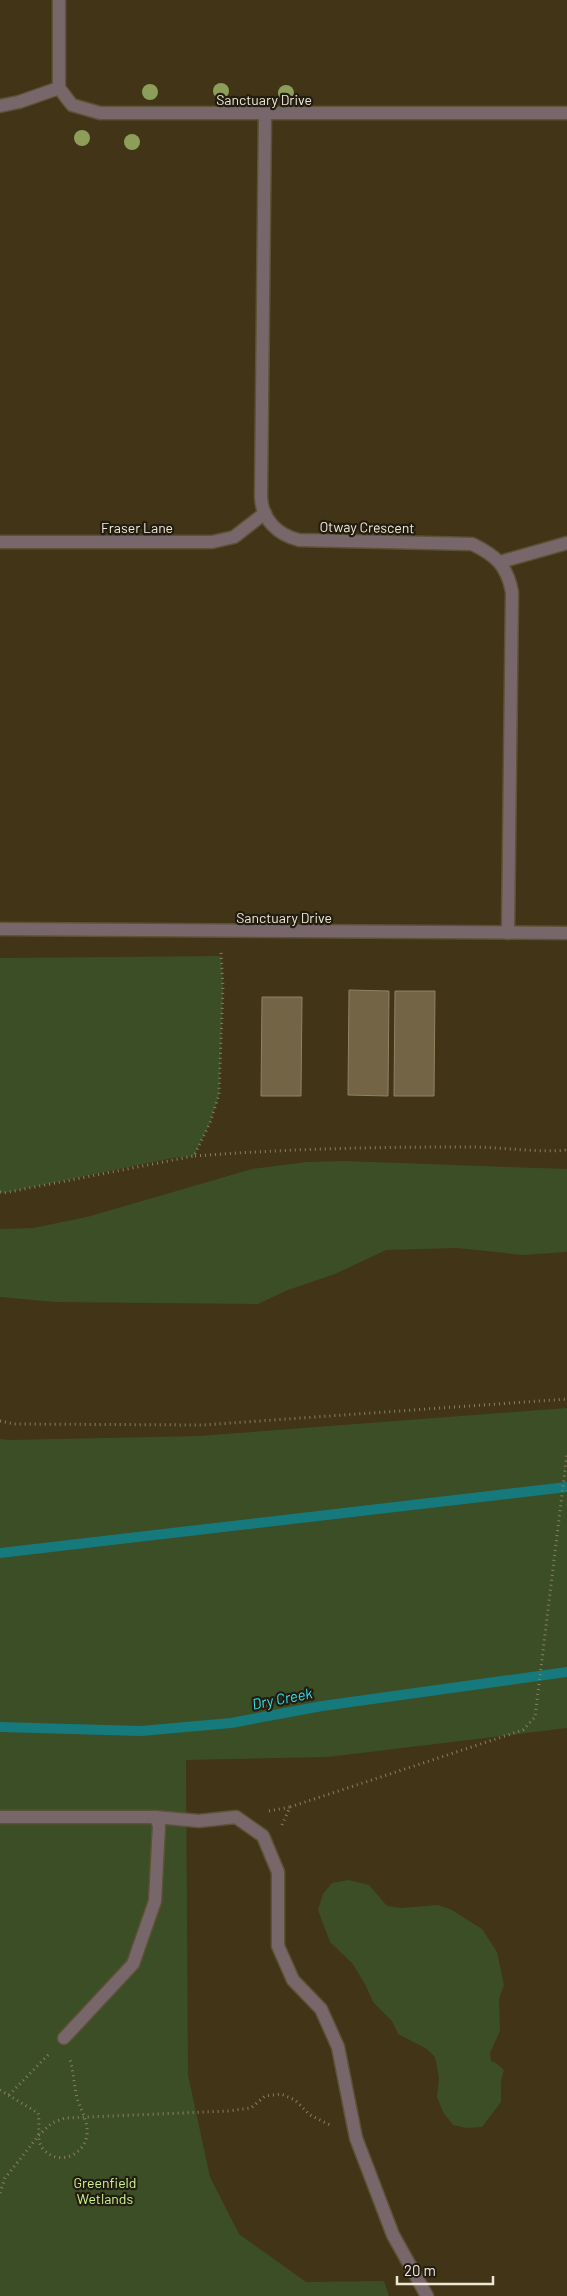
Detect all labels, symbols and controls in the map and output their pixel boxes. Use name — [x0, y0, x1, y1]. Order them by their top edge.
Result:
street label: Sanctuary Drive — [216, 91, 312, 108]
street label: Otway Crescent — [319, 518, 415, 536]
street label: Fraser Lane — [101, 519, 173, 536]
street label: Sanctuary Drive — [236, 909, 332, 926]
water label: Dry Creek — [250, 1683, 314, 1713]
park label: Greenfield Wetlands — [74, 2174, 136, 2207]
scale bar — [397, 2254, 493, 2286]
text: 20 m — [404, 2261, 436, 2279]

